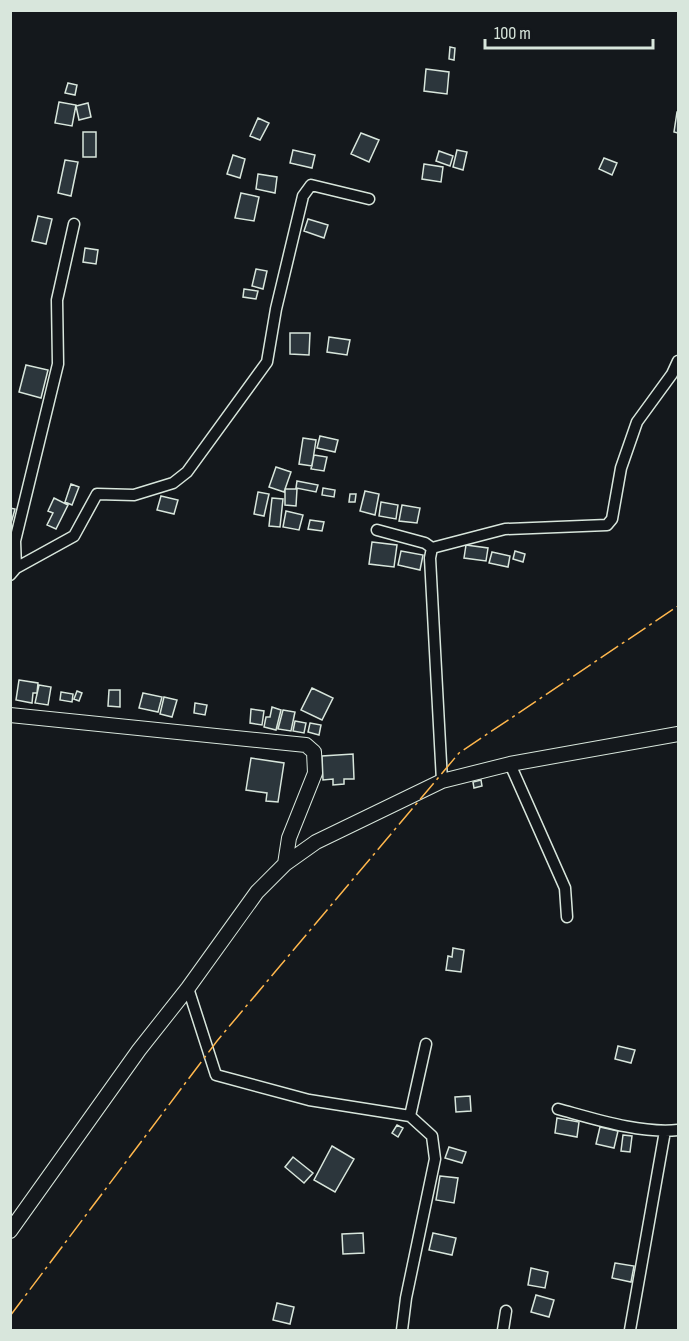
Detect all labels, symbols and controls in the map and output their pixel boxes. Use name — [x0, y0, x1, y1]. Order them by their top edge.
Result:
scale bar — [485, 12, 653, 50]
text: 100 m — [494, 23, 531, 44]

